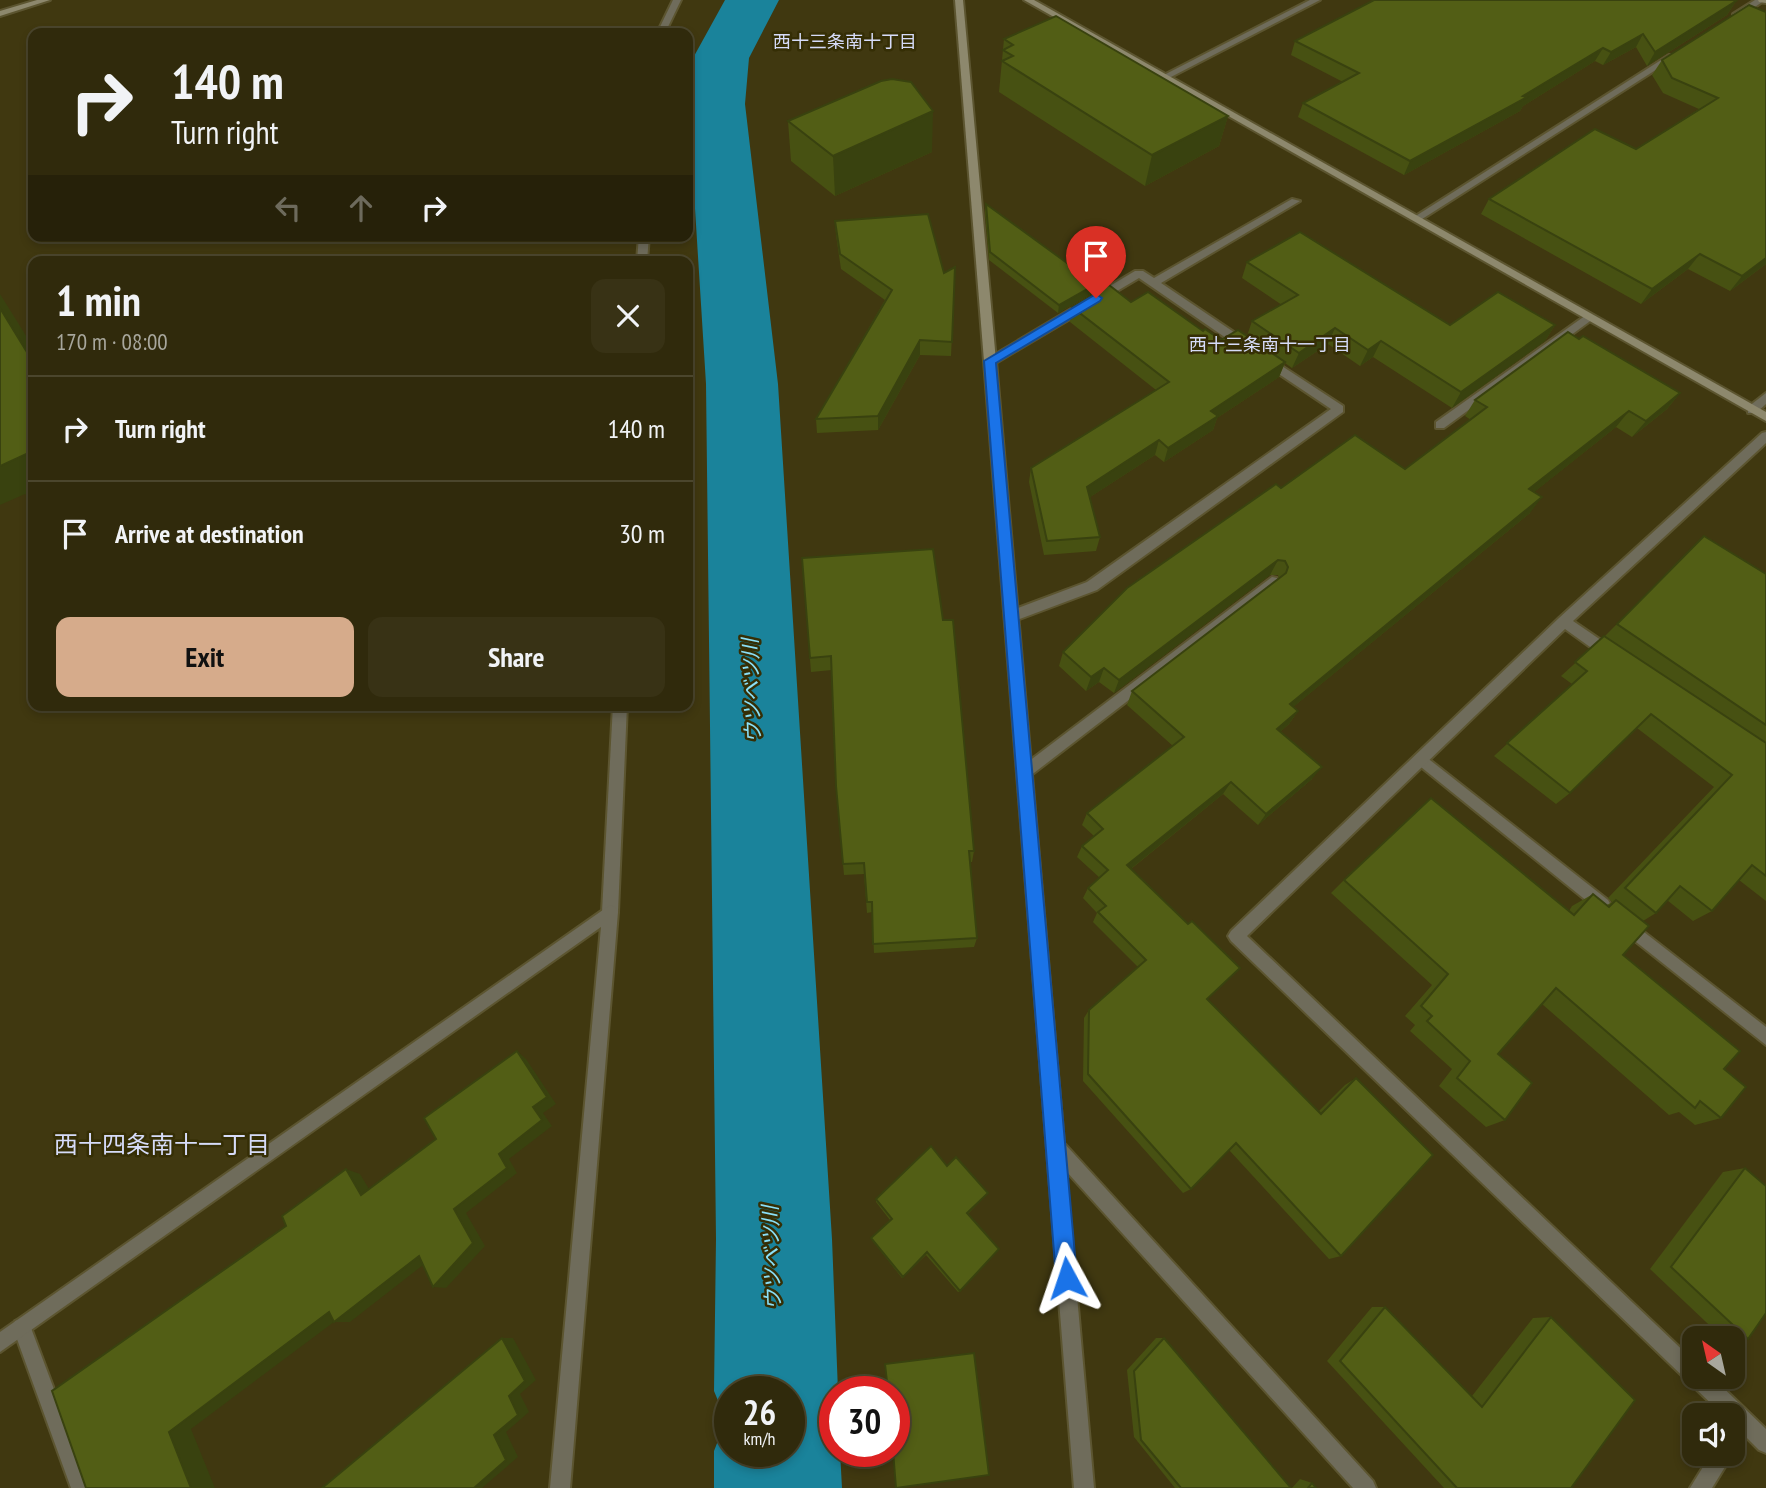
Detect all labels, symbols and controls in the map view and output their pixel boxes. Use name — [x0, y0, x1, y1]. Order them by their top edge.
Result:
district label: 西十三条南十丁目 — [773, 30, 917, 53]
text: 140 m — [171, 49, 284, 113]
icon: right — [56, 56, 147, 147]
text: Turn right — [171, 111, 279, 153]
icon: left — [269, 189, 307, 227]
icon: ahead — [342, 189, 380, 227]
icon: right — [415, 189, 453, 227]
pin — [1066, 226, 1126, 298]
icon: arrive — [1077, 237, 1115, 275]
text: 1 min — [56, 273, 141, 328]
button: close — [591, 279, 665, 353]
text: 170 m · 08:00 — [56, 327, 168, 356]
district label: 西十三条南十一丁目 — [1189, 333, 1351, 356]
icon: right — [56, 410, 94, 448]
text: Turn right — [115, 412, 206, 445]
text: 140 m — [607, 412, 665, 445]
icon: arrive — [56, 515, 94, 553]
text: Arrive at destination — [115, 517, 304, 550]
text: 30 m — [619, 517, 665, 550]
button: Exit — [56, 617, 354, 697]
button: Share — [368, 617, 665, 697]
water label: ウツベツ川 — [736, 636, 767, 744]
district label: 西十四条南十一丁目 — [54, 1129, 270, 1160]
water label: ウツベツ川 — [756, 1203, 787, 1311]
position arrow — [1030, 1241, 1104, 1315]
north arrow — [1682, 1326, 1745, 1390]
map controls — [1682, 1326, 1745, 1466]
speed limit sign: 30 — [819, 1376, 910, 1467]
text: 26 — [743, 1389, 776, 1435]
button: sound — [1682, 1403, 1745, 1466]
text: km/h — [744, 1427, 775, 1450]

